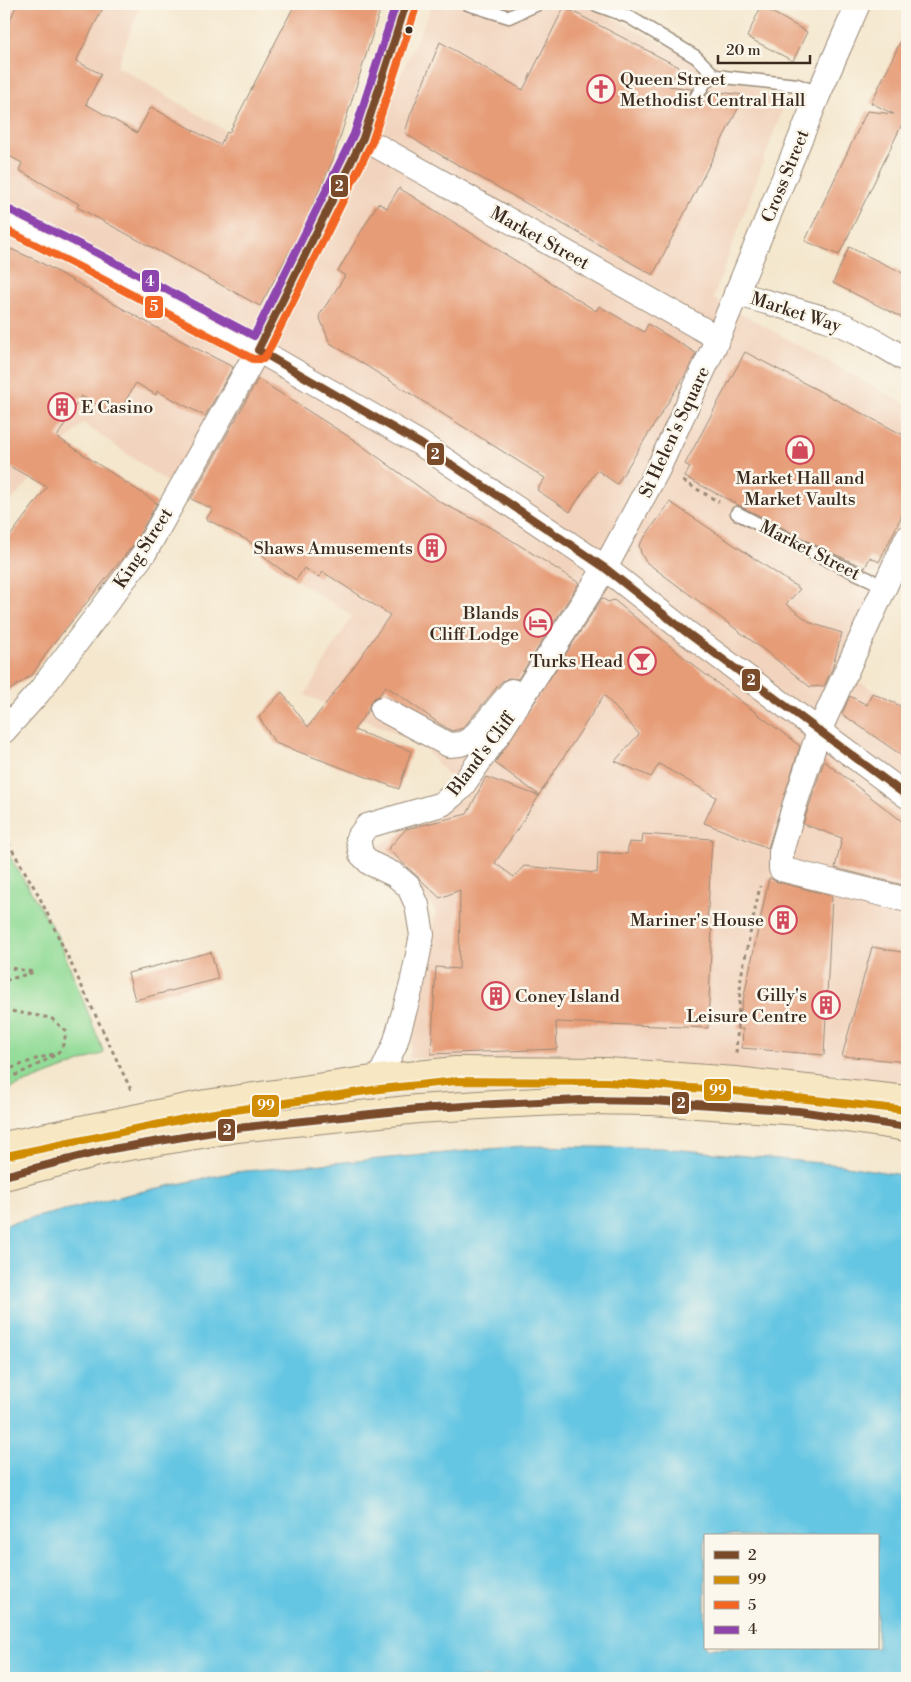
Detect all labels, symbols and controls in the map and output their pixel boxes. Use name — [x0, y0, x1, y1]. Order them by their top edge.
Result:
unlabelled marker — [404, 25, 414, 35]
scale bar — [718, 32, 811, 64]
text: 20 m — [726, 41, 761, 60]
place label: Queen Street Methodist Central Hall — [620, 68, 806, 112]
church icon: Queen Street Methodist Central Hall — [586, 74, 616, 104]
street label: Cross Street — [756, 126, 815, 226]
line badge: 2 — [330, 174, 349, 198]
text: 2 — [335, 178, 344, 196]
street label: Market Street — [486, 202, 594, 275]
line badge: 4 — [141, 269, 160, 293]
text: 4 — [145, 273, 155, 291]
street label: Market Way — [748, 287, 844, 338]
line badge: 5 — [144, 295, 164, 319]
text: 5 — [150, 298, 159, 316]
street label: St Helen's Square — [634, 363, 715, 502]
building icon: E Casino — [47, 392, 77, 422]
place label: E Casino — [81, 396, 153, 419]
shop icon: Market Hall and Market Vaults — [785, 435, 815, 465]
line badge: 2 — [426, 442, 445, 466]
text: 2 — [431, 446, 440, 464]
place label: Market Hall and Market Vaults — [736, 467, 865, 511]
street label: King Street — [109, 503, 178, 593]
street label: Market Street — [756, 515, 865, 586]
building icon: Shaws Amusements — [417, 533, 447, 563]
place label: Shaws Amusements — [253, 537, 413, 560]
place label: Blands Cliff Lodge — [430, 602, 519, 646]
hotel icon: Blands Cliff Lodge — [523, 608, 553, 638]
bar icon: Turks Head — [627, 646, 657, 676]
place label: Turks Head — [529, 650, 624, 673]
line badge: 2 — [741, 668, 761, 692]
text: 2 — [747, 672, 756, 690]
street label: Bland's Cliff — [442, 707, 521, 802]
building icon: Mariner's House — [768, 905, 798, 935]
place label: Mariner's House — [630, 909, 764, 932]
building icon: Coney Island — [481, 981, 511, 1011]
place label: Gilly's Leisure Centre — [686, 984, 807, 1028]
place label: Coney Island — [515, 985, 621, 1008]
building icon: Gilly's Leisure Centre — [811, 990, 841, 1020]
line badge: 99 — [703, 1078, 732, 1102]
text: 99 — [709, 1082, 727, 1100]
line badge: 2 — [671, 1091, 690, 1115]
line badge: 99 — [251, 1094, 280, 1118]
text: 2 — [677, 1095, 686, 1113]
text: 99 — [257, 1097, 275, 1115]
line badge: 2 — [217, 1118, 236, 1142]
text: 2 — [223, 1122, 232, 1140]
legend — [704, 1534, 878, 1650]
text: 2 — [748, 1546, 757, 1565]
text: 99 — [748, 1570, 766, 1589]
text: 5 — [748, 1596, 756, 1615]
text: 4 — [748, 1620, 757, 1639]

